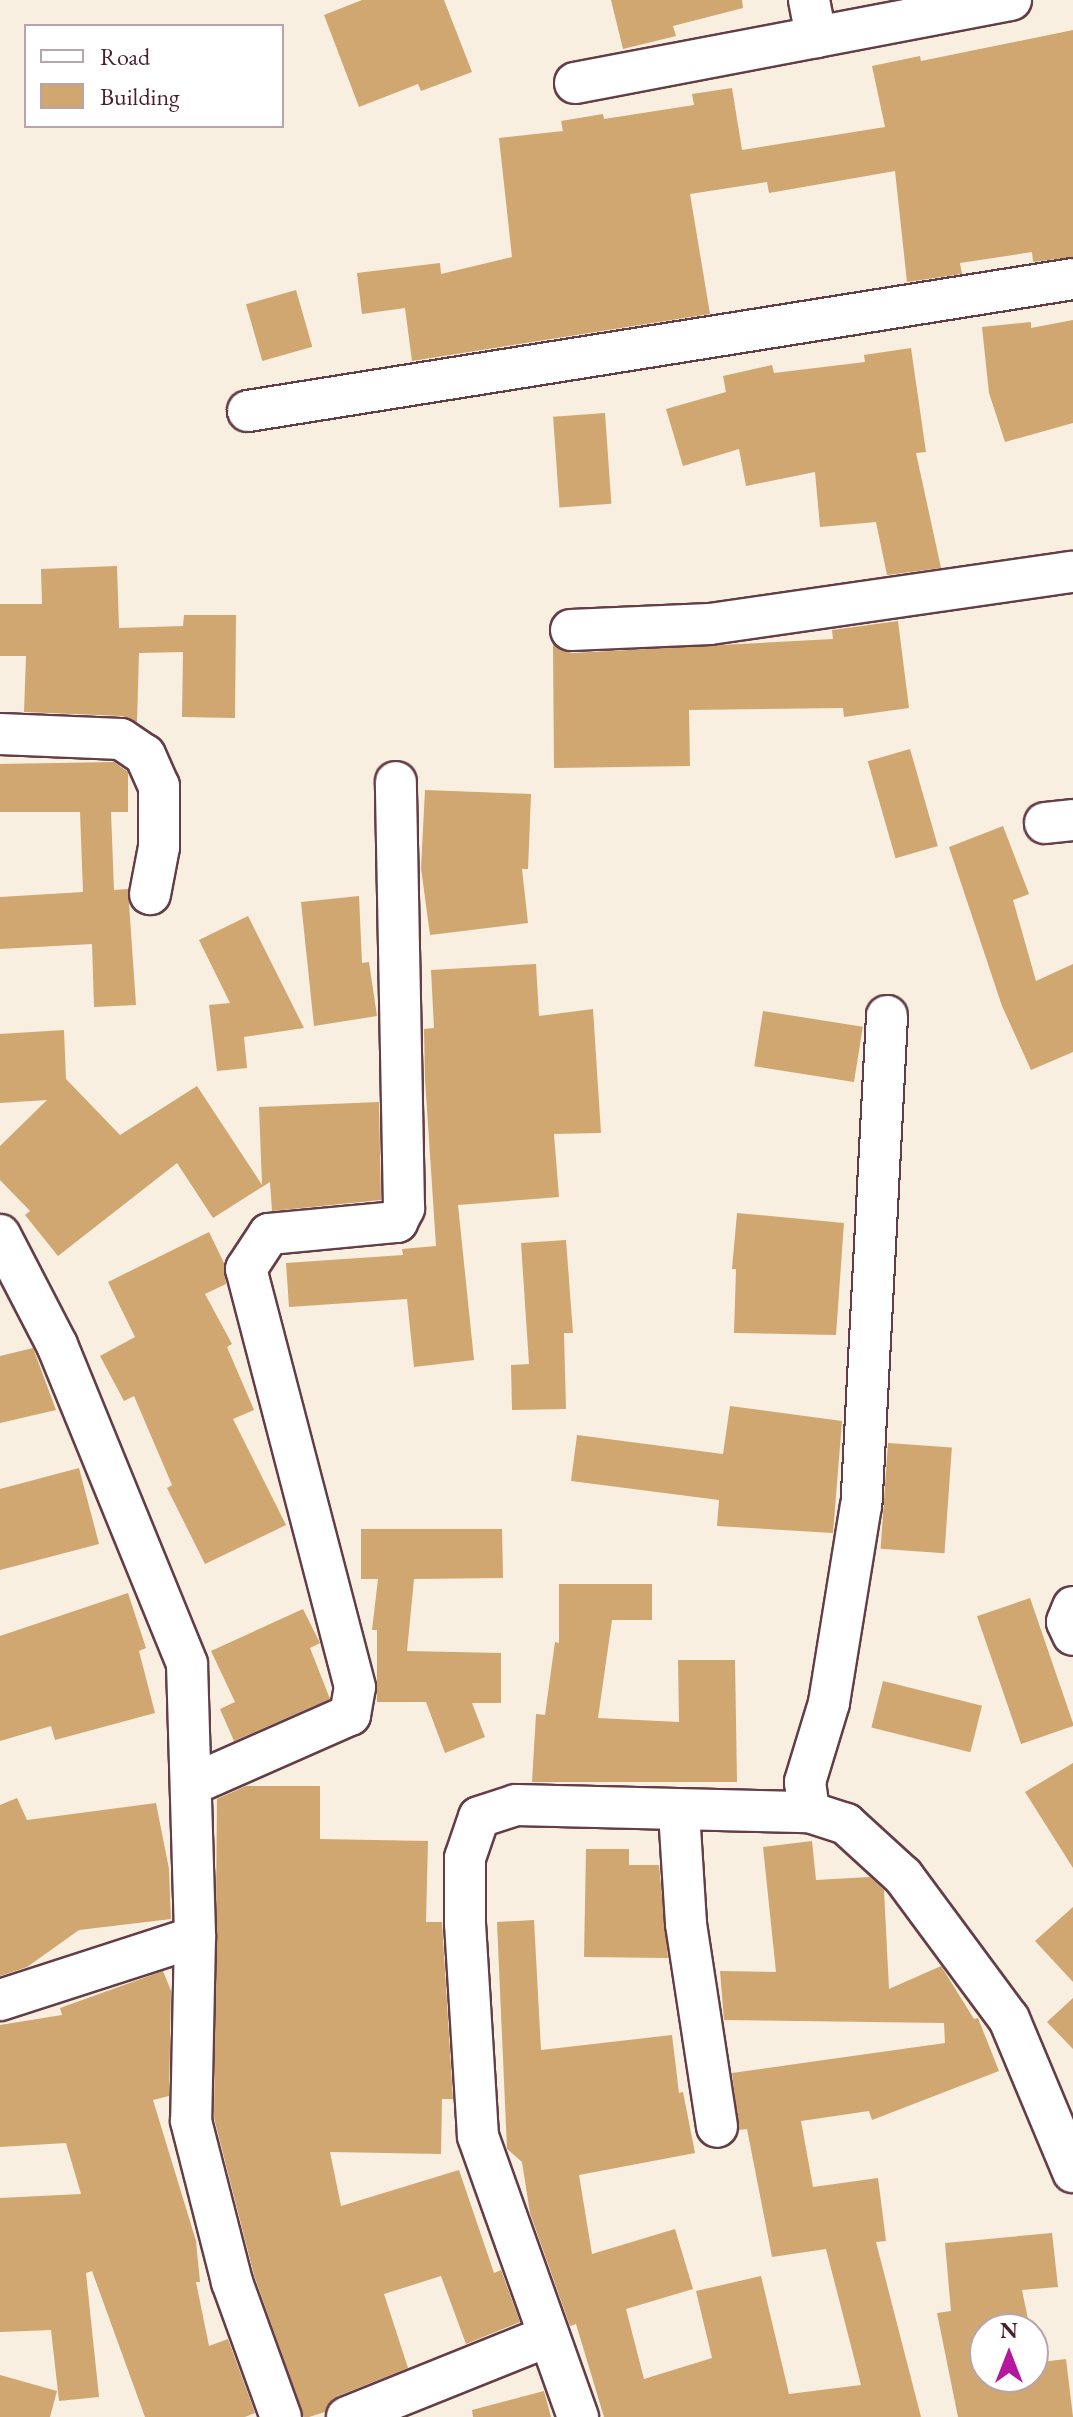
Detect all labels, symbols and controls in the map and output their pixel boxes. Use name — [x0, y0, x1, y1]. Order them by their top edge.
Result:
legend — [24, 24, 284, 128]
text: Road — [100, 41, 150, 72]
text: Building — [100, 81, 180, 112]
north arrow — [969, 2313, 1049, 2393]
text: N — [1000, 2316, 1018, 2345]

